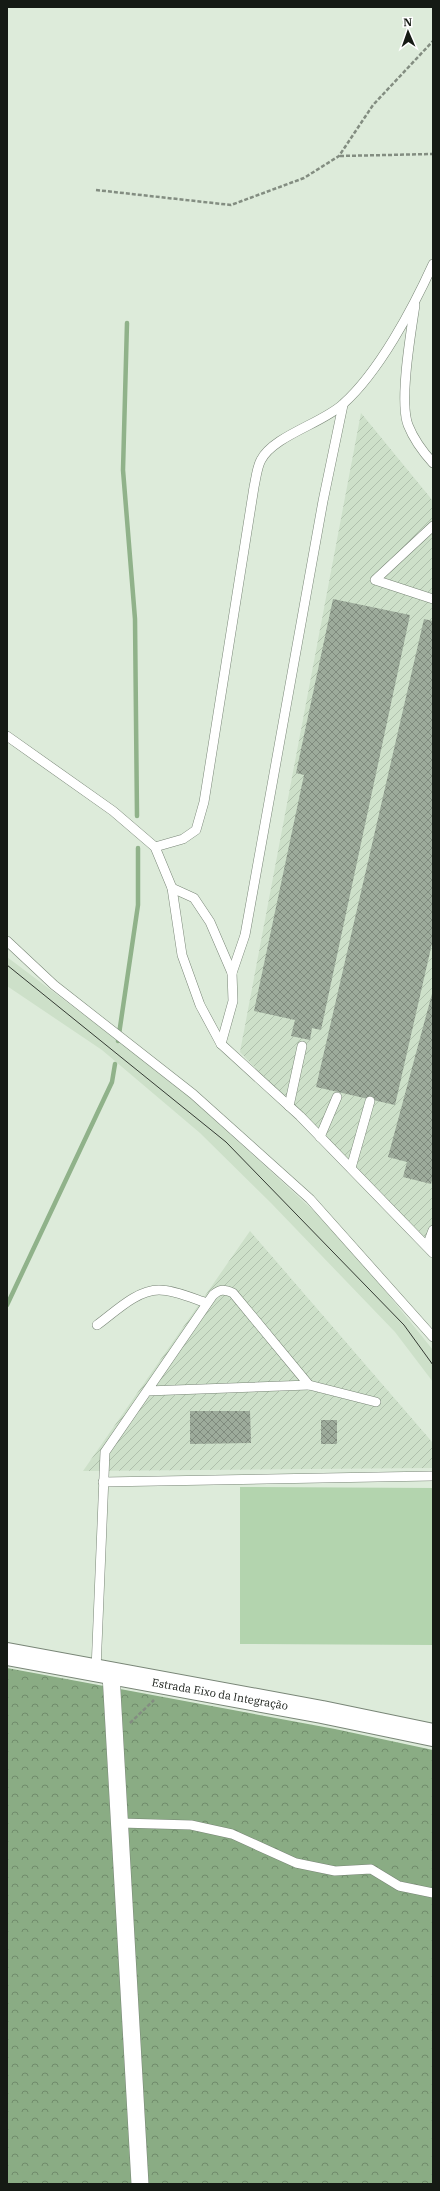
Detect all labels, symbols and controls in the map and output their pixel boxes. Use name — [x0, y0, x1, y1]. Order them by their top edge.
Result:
north arrow — [388, 12, 428, 52]
text: N — [403, 15, 413, 29]
street label: Estrada Eixo da Integração — [151, 1675, 289, 1713]

